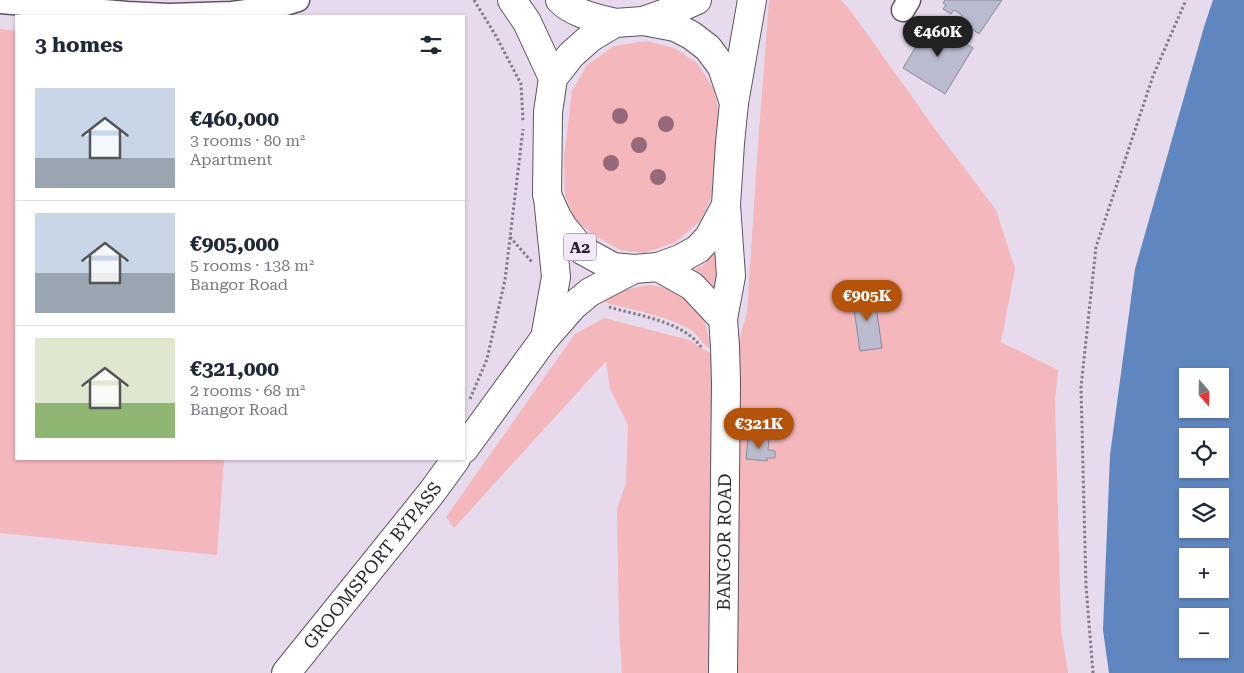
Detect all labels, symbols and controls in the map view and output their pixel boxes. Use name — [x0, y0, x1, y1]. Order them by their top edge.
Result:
pin: €460K — [903, 15, 973, 58]
text: €460K — [914, 22, 962, 41]
icon: filters — [417, 31, 445, 59]
text: 3 homes — [35, 33, 123, 57]
text: €460,000 — [190, 107, 279, 131]
icon: home — [75, 108, 135, 168]
text: 3 rooms · 80 m² — [190, 131, 305, 150]
text: Apartment — [190, 150, 273, 169]
text: €905,000 — [190, 232, 279, 256]
icon: home — [75, 233, 135, 293]
road number: A2 — [564, 233, 596, 260]
text: 5 rooms · 138 m² — [190, 256, 314, 275]
text: Bangor Road — [190, 275, 288, 294]
pin: €905K — [832, 280, 902, 322]
text: €905K — [843, 286, 891, 305]
text: €321,000 — [190, 357, 279, 381]
icon: home — [75, 358, 135, 418]
north arrow — [1179, 368, 1229, 418]
map controls — [1179, 368, 1229, 658]
text: 2 rooms · 68 m² — [190, 381, 305, 400]
text: Bangor Road — [190, 400, 288, 419]
pin: €321K — [724, 408, 794, 450]
text: €321K — [735, 414, 783, 433]
button: locate — [1179, 428, 1229, 478]
street label: BANGOR ROAD — [713, 473, 735, 611]
street label: GROOMSPORT BYPASS — [299, 478, 446, 653]
button: layers — [1179, 488, 1229, 538]
button: + — [1179, 548, 1229, 598]
button: − — [1179, 608, 1229, 658]

